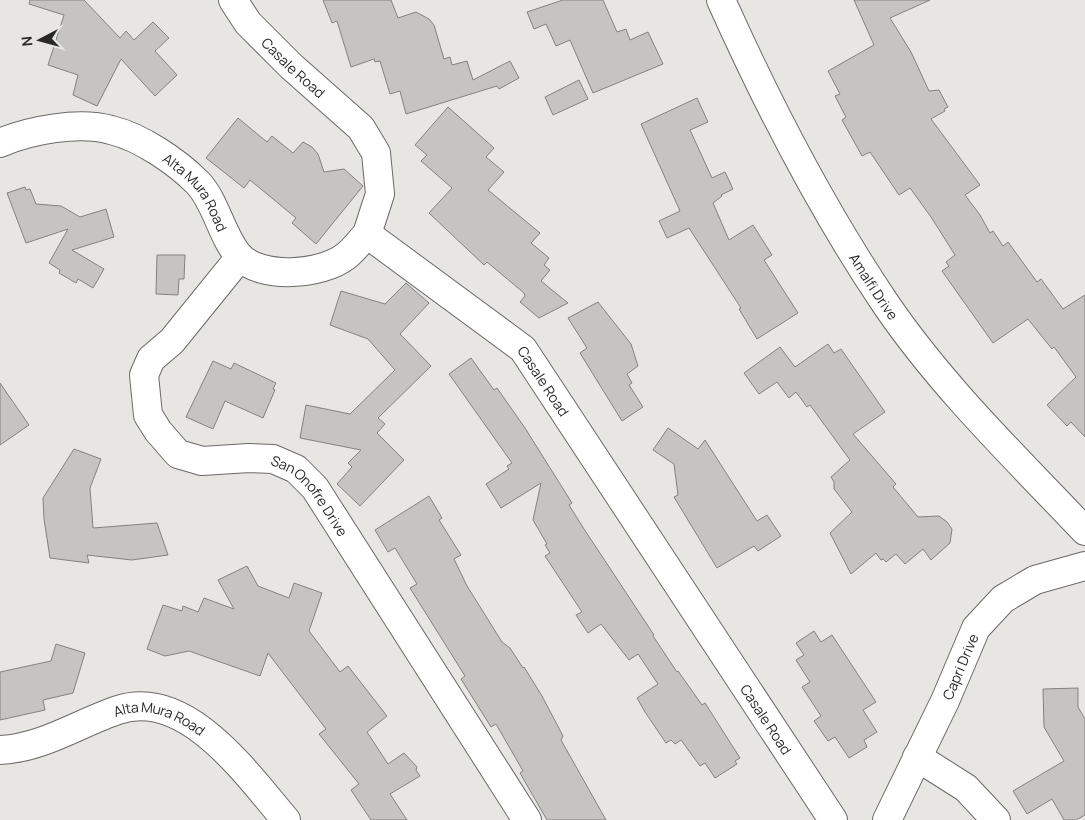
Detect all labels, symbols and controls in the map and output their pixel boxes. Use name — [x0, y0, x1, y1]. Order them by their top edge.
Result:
north arrow — [15, 15, 65, 65]
street label: Casale Road — [258, 33, 329, 102]
text: N — [17, 35, 37, 47]
street label: Alta Mura Road — [159, 148, 232, 234]
street label: Amalfi Drive — [846, 249, 903, 323]
street label: Casale Road — [514, 342, 574, 420]
street label: San Onofre Drive — [268, 450, 353, 540]
street label: Capri Drive — [937, 630, 982, 702]
street label: Casale Road — [737, 680, 797, 758]
street label: Alta Mura Road — [110, 697, 209, 739]

